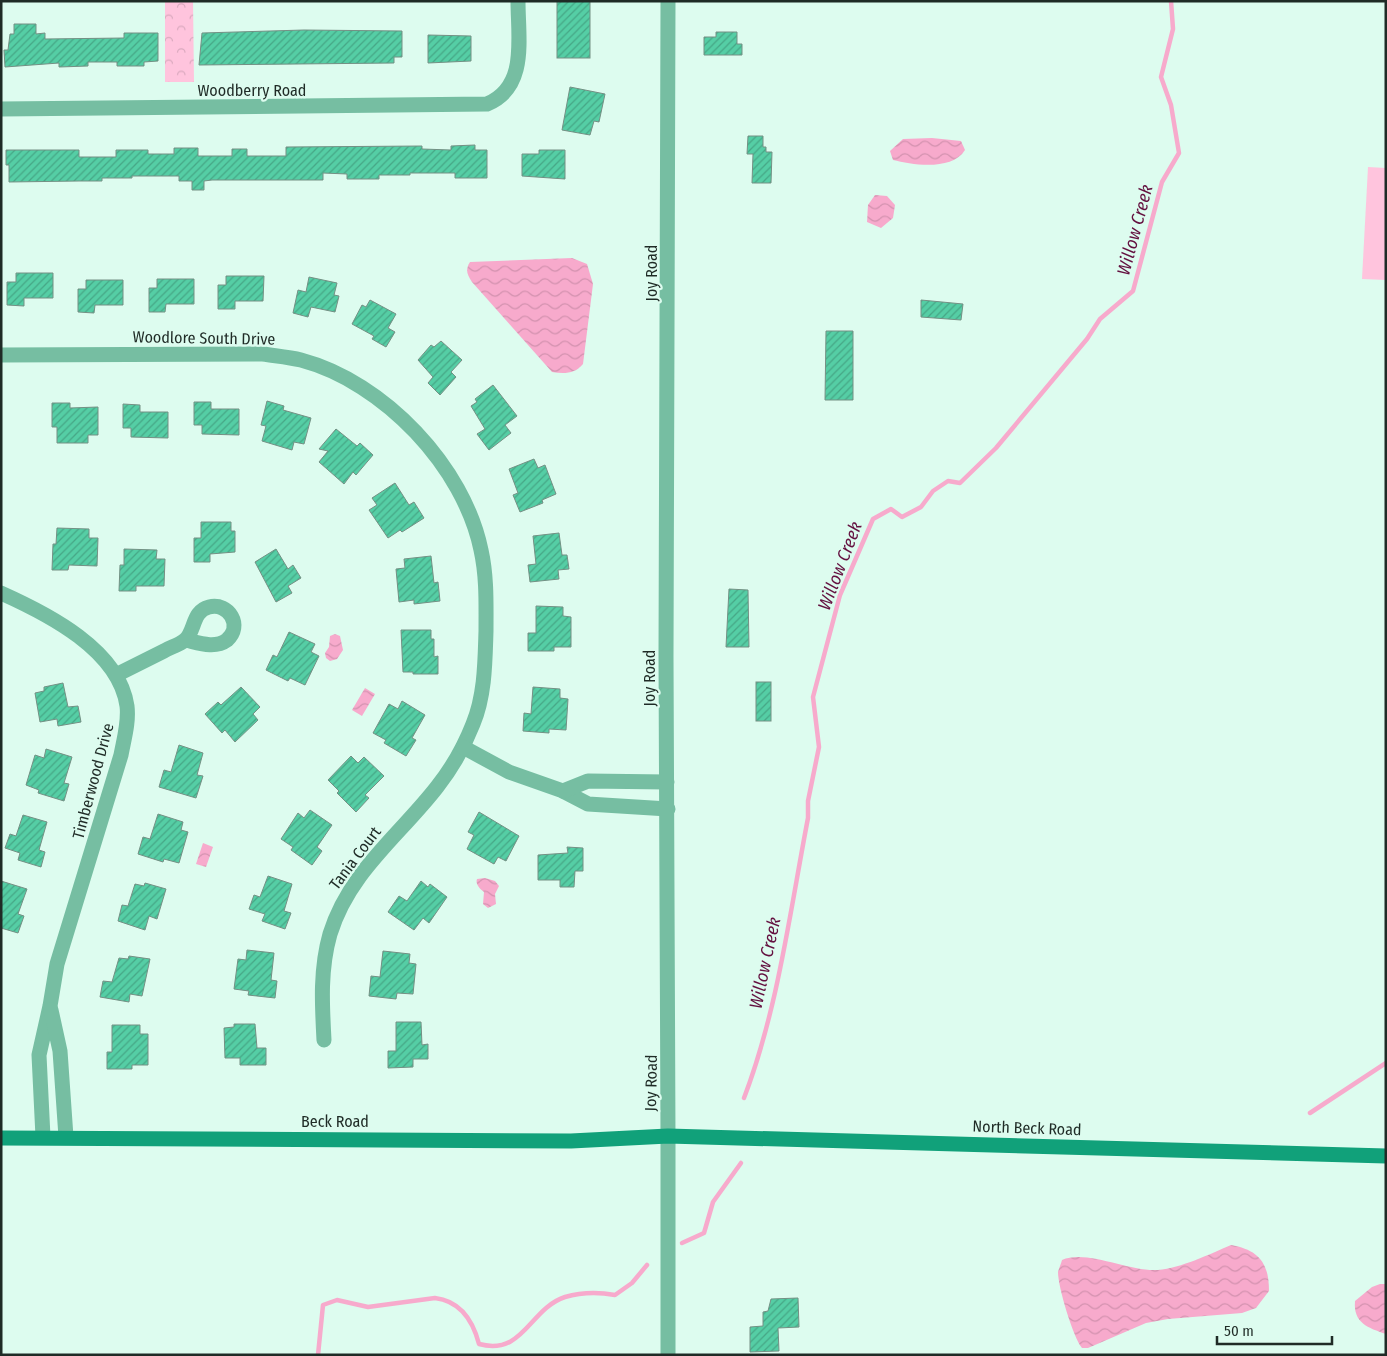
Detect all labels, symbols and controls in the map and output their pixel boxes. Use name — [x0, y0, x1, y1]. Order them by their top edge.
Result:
street label: Woodberry Road — [198, 81, 306, 100]
water label: Willow Creek — [1112, 182, 1158, 278]
street label: Joy Road — [642, 245, 661, 301]
street label: Woodlore South Drive — [133, 327, 276, 349]
water label: Willow Creek — [813, 519, 867, 613]
street label: Joy Road — [640, 650, 659, 706]
street label: Timberwood Drive — [68, 721, 118, 841]
street label: Tania Court — [325, 822, 385, 893]
water label: Willow Creek — [745, 915, 785, 1011]
street label: Joy Road — [641, 1054, 661, 1112]
street label: Beck Road — [301, 1112, 369, 1131]
street label: North Beck Road — [972, 1117, 1082, 1139]
scale bar — [1217, 1314, 1332, 1346]
text: 50 m — [1224, 1322, 1254, 1340]

